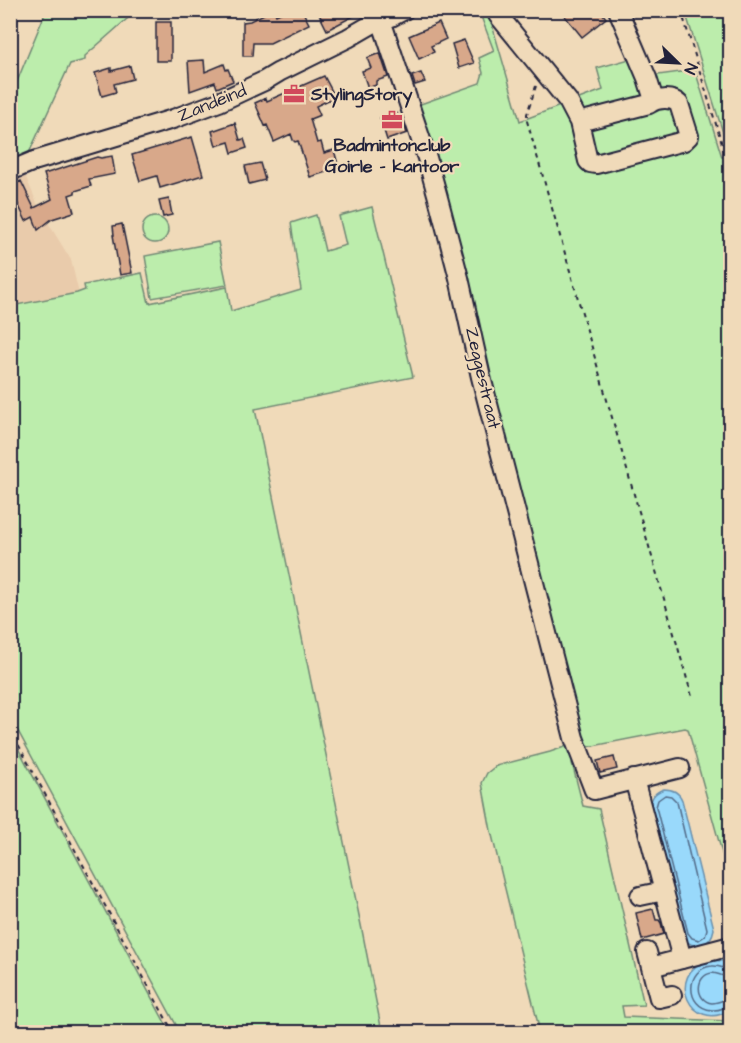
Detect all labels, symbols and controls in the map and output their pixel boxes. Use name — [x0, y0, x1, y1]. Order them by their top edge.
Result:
north arrow — [648, 33, 708, 93]
text: N — [679, 60, 703, 78]
street label: Zandeind — [174, 78, 250, 128]
office icon: StylingStory — [282, 82, 306, 106]
place label: StylingStory — [310, 82, 412, 108]
office icon: Badmintonclub Goirle - kantoor — [380, 108, 404, 132]
place label: Badmintonclub Goirle - kantoor — [325, 133, 459, 179]
street label: Zeggestraat — [458, 325, 507, 432]

